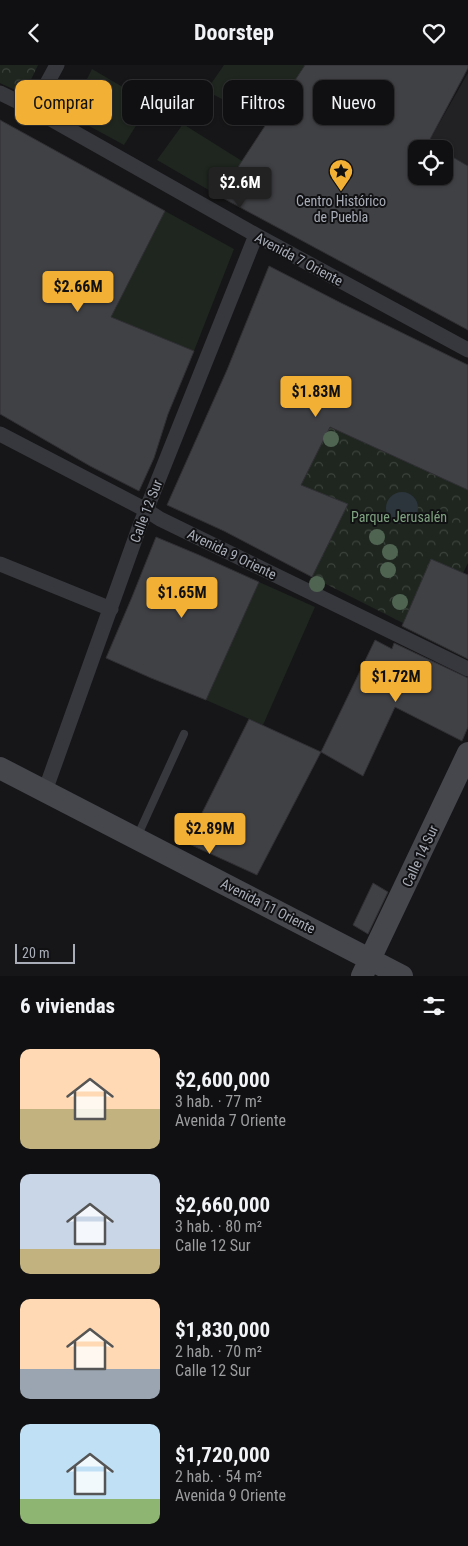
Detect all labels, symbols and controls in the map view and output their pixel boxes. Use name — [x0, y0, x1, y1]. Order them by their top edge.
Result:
icon: back — [20, 19, 48, 47]
icon: heart — [420, 19, 448, 47]
text: Doorstep — [194, 20, 274, 45]
chip: Comprar — [15, 80, 112, 125]
chip: Alquilar — [122, 80, 213, 125]
chip: Filtros — [223, 80, 303, 125]
chip: Nuevo — [313, 80, 394, 125]
map controls — [408, 140, 453, 185]
button: locate — [408, 140, 453, 185]
place icon: Centro Histórico de Puebla — [328, 158, 354, 192]
pin: $2.6M — [205, 167, 275, 209]
text: $2.6M — [219, 173, 261, 192]
place label: Centro Histórico de Puebla — [296, 193, 386, 225]
street label: Avenida 7 Oriente — [252, 229, 346, 289]
pin: $2.66M — [37, 271, 119, 313]
text: $2.66M — [53, 277, 103, 296]
pin: $1.83M — [275, 375, 357, 418]
text: $1.83M — [291, 382, 341, 401]
street label: Calle 12 Sur — [127, 477, 165, 545]
park label: Parque Jerusalén — [351, 509, 447, 525]
street label: Avenida 9 Oriente — [185, 526, 280, 583]
pin: $1.65M — [141, 577, 223, 619]
text: $1.65M — [157, 583, 207, 602]
pin: $1.72M — [355, 661, 437, 703]
text: $1.72M — [371, 667, 421, 686]
pin: $2.89M — [169, 813, 251, 855]
text: $2.89M — [185, 819, 235, 838]
street label: Calle 14 Sur — [399, 823, 441, 889]
street label: Avenida 11 Oriente — [218, 875, 318, 937]
scale bar — [15, 941, 75, 964]
text: 20 m — [22, 945, 50, 961]
icon: filters — [420, 992, 448, 1020]
text: 6 viviendas — [20, 994, 115, 1018]
text: $2,600,000 — [175, 1068, 270, 1092]
icon: home — [60, 1069, 120, 1129]
text: 3 hab. · 77 m² — [175, 1092, 262, 1111]
text: Avenida 7 Oriente — [175, 1111, 286, 1130]
text: $2,660,000 — [175, 1193, 270, 1217]
icon: home — [60, 1194, 120, 1254]
text: 3 hab. · 80 m² — [175, 1217, 262, 1236]
text: Calle 12 Sur — [175, 1236, 251, 1255]
text: $1,830,000 — [175, 1318, 270, 1342]
icon: home — [60, 1319, 120, 1379]
text: 2 hab. · 70 m² — [175, 1342, 262, 1361]
text: Calle 12 Sur — [175, 1361, 251, 1380]
text: $1,720,000 — [175, 1443, 270, 1467]
icon: home — [60, 1444, 120, 1504]
text: 2 hab. · 54 m² — [175, 1467, 262, 1486]
text: Avenida 9 Oriente — [175, 1486, 286, 1505]

